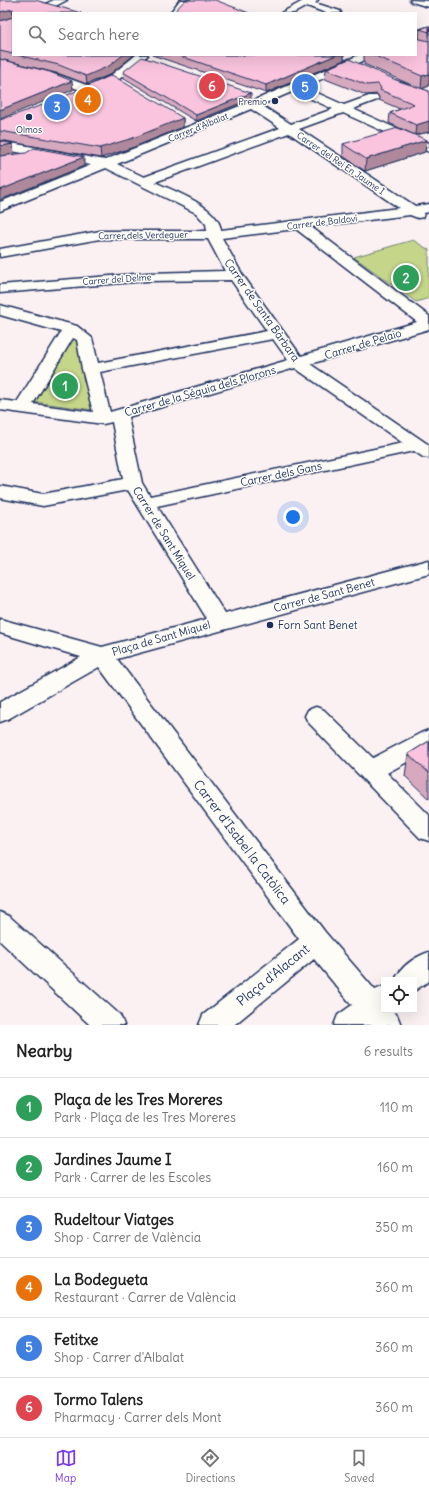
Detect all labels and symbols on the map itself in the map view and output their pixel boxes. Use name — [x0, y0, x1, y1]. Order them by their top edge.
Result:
pin: 6 — [199, 71, 225, 101]
pin: 5 — [292, 72, 318, 102]
pin: 4 — [75, 85, 101, 115]
pin: 3 — [44, 92, 70, 122]
place label: Premio — [238, 96, 267, 107]
marker: Premio — [270, 96, 280, 106]
street label: Carrer d'Albalat — [167, 110, 229, 144]
marker: Olmos — [24, 112, 34, 122]
place label: Olmos — [16, 124, 42, 135]
street label: Carrer del Rei En Jaume I — [295, 129, 387, 197]
street label: Carrer de Baldoví — [286, 212, 358, 232]
street label: Carrer dels Verdeguer — [98, 229, 188, 241]
street label: Carrer de Santa Bàrbara — [221, 256, 303, 364]
pin: 2 — [393, 263, 419, 293]
street label: Carrer del Delme — [82, 271, 152, 287]
street label: Carrer de Pelaio — [323, 326, 403, 362]
street label: Carrer de la Séquia dels Plorons — [123, 363, 277, 419]
pin: 1 — [52, 371, 78, 401]
street label: Carrer dels Gans — [239, 459, 323, 489]
street label: Carrer de Sant Miquel — [130, 484, 198, 582]
your location — [283, 507, 303, 527]
street label: Carrer de Sant Benet — [272, 575, 376, 615]
street label: Plaça de Sant Miquel — [110, 617, 212, 659]
place label: Forn Sant Benet — [278, 618, 358, 632]
marker: Forn Sant Benet — [265, 620, 275, 630]
street label: Carrer d'Isabel la Catòlica — [190, 776, 294, 908]
street label: Plaça d'Alacant — [233, 940, 313, 1010]

